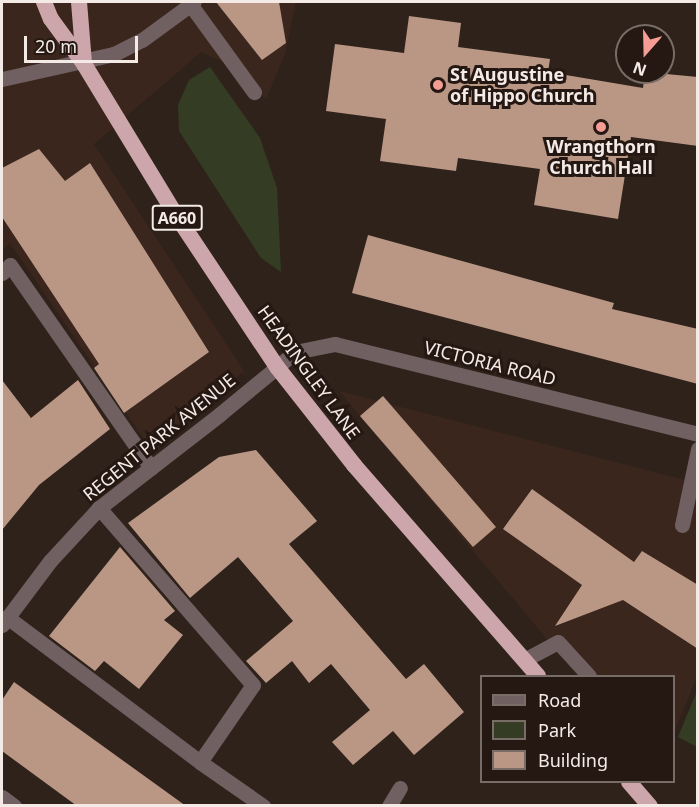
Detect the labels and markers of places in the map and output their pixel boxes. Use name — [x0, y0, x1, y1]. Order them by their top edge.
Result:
place label: St Augustine of Hippo Church — [450, 64, 594, 106]
marker: St Augustine of Hippo Church — [431, 78, 445, 92]
marker: Wrangthorn Church Hall — [594, 120, 608, 134]
place label: Wrangthorn Church Hall — [546, 136, 656, 178]

